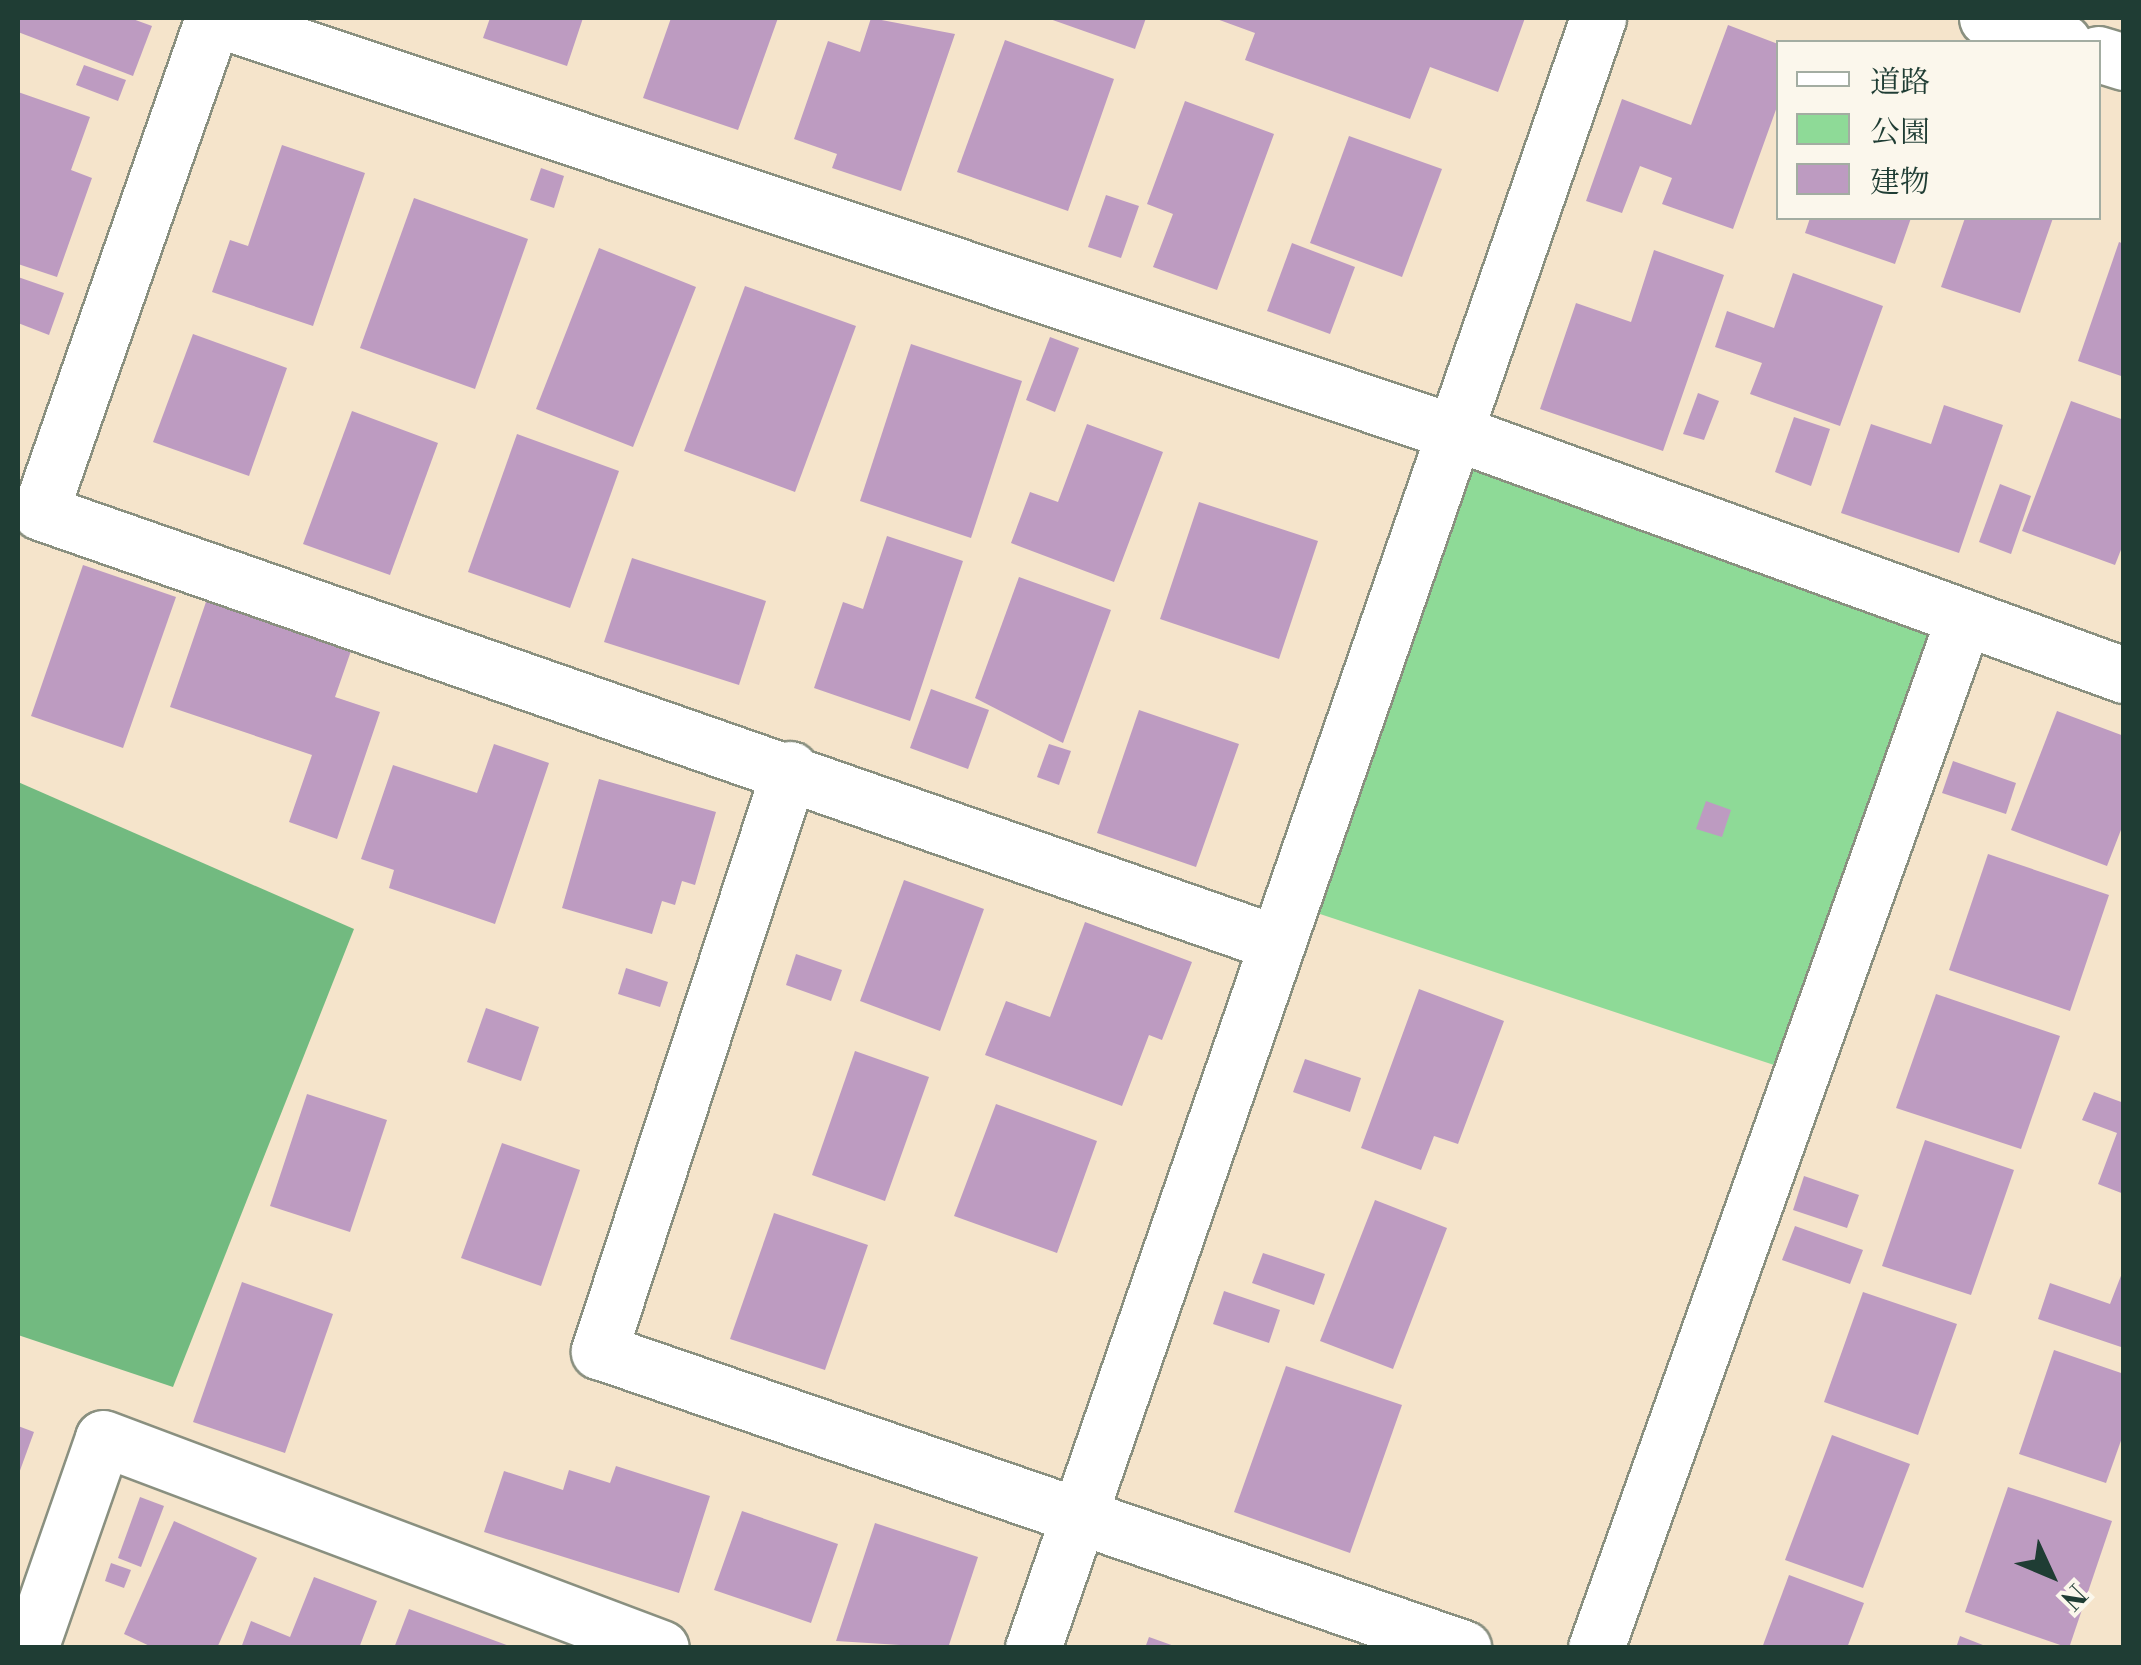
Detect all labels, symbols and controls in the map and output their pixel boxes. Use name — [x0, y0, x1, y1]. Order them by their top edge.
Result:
legend — [1776, 40, 2101, 220]
text: 道路 — [1870, 64, 1930, 102]
text: 公園 — [1870, 114, 1930, 152]
text: 建物 — [1870, 164, 1930, 202]
north arrow — [2001, 1525, 2101, 1625]
text: N — [2053, 1576, 2093, 1616]

